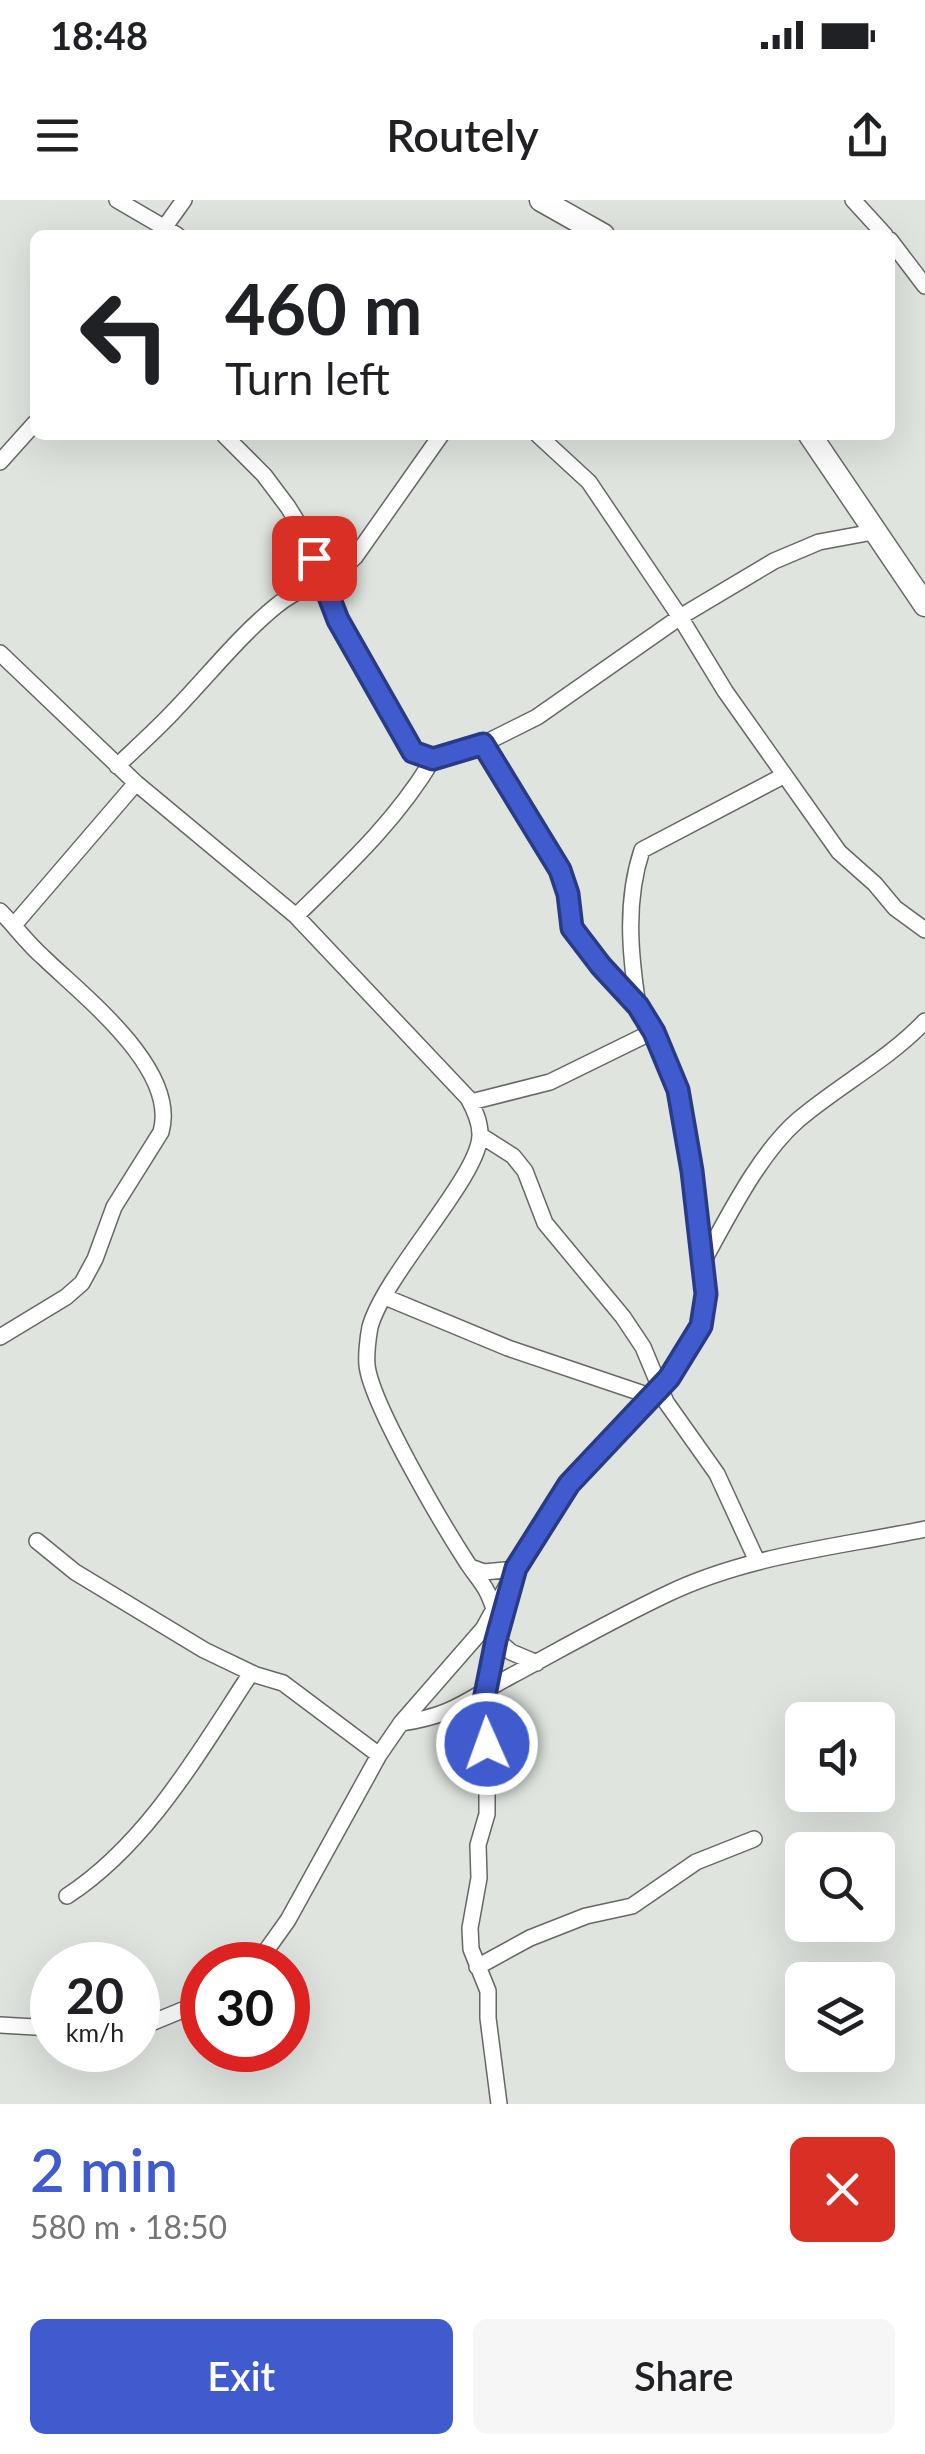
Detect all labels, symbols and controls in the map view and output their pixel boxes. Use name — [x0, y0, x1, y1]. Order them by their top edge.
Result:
text: 18:48 — [50, 12, 148, 58]
icon: menu — [30, 108, 85, 163]
text: Routely — [386, 108, 539, 162]
icon: share — [840, 108, 895, 163]
text: 460 m — [225, 266, 422, 350]
icon: left — [60, 270, 190, 400]
text: Turn left — [225, 351, 390, 405]
pin — [272, 516, 357, 601]
icon: arrive — [287, 531, 342, 586]
position arrow — [435, 1692, 539, 1796]
map controls — [785, 1702, 895, 2072]
button: sound — [785, 1702, 895, 1812]
button: search — [785, 1832, 895, 1942]
speed limit sign: 30 — [180, 1942, 310, 2072]
button: layers — [785, 1962, 895, 2072]
text: 20 — [66, 1965, 124, 2025]
text: km/h — [66, 2017, 124, 2047]
text: 2 min — [30, 2133, 178, 2205]
button: close — [790, 2137, 895, 2242]
text: 580 m · 18:50 — [30, 2207, 227, 2246]
button: Exit — [30, 2319, 453, 2434]
button: Share — [473, 2319, 895, 2434]

